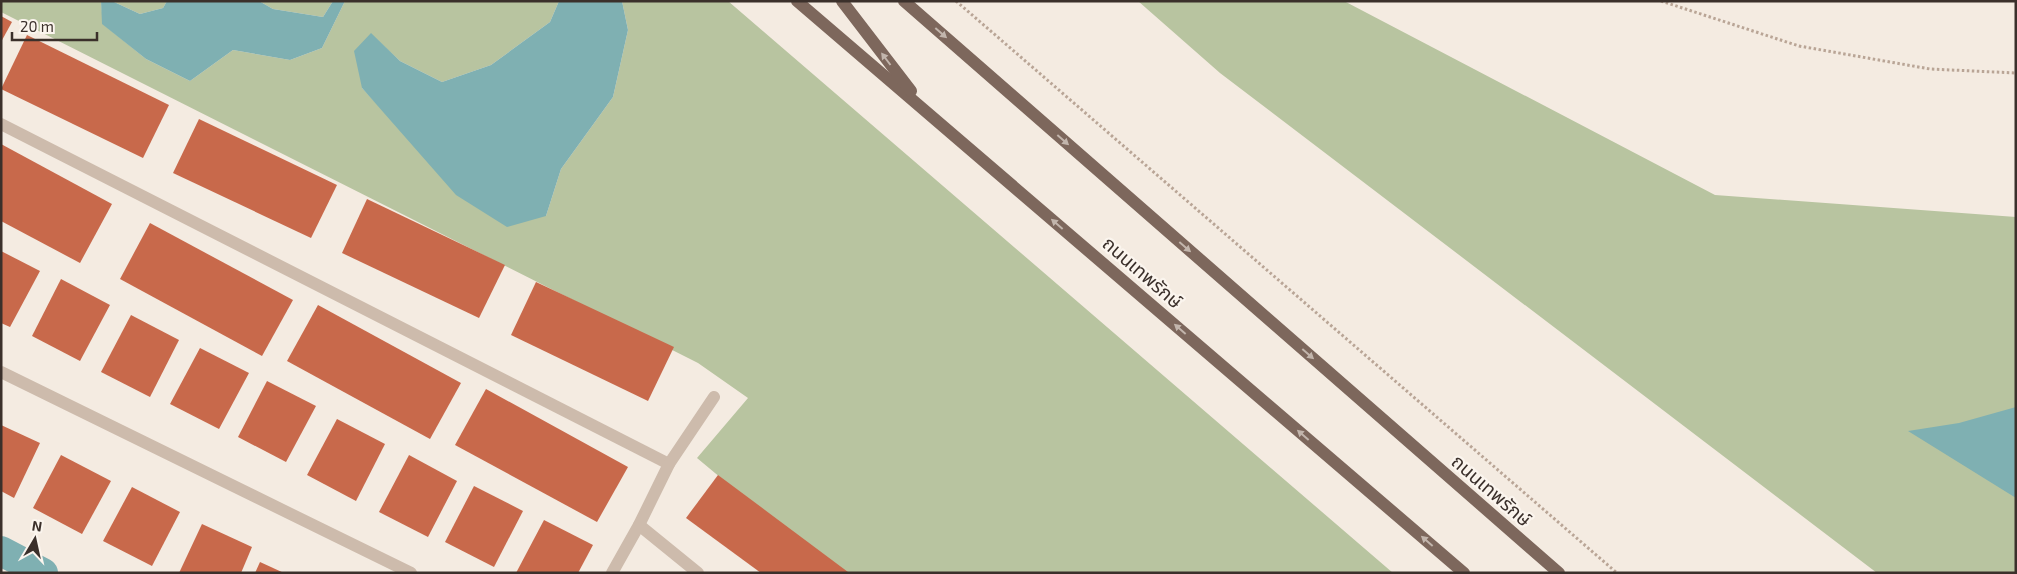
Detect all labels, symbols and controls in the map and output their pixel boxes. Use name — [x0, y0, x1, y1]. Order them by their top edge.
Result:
scale bar — [12, 10, 98, 42]
text: 20 m — [20, 17, 54, 35]
one-way arrow — [934, 28, 947, 39]
one-way arrow — [881, 52, 891, 65]
one-way arrow — [1057, 134, 1069, 145]
one-way arrow — [1051, 218, 1064, 229]
street label: ถนนเทพรักษ์ — [1098, 231, 1188, 313]
one-way arrow — [1179, 241, 1191, 253]
one-way arrow — [1174, 324, 1187, 335]
one-way arrow — [1301, 348, 1313, 360]
one-way arrow — [1298, 429, 1310, 441]
street label: ถนนเทพรักษ์ — [1447, 449, 1537, 531]
north arrow — [10, 514, 60, 564]
text: N — [31, 516, 43, 535]
one-way arrow — [1421, 535, 1433, 547]

